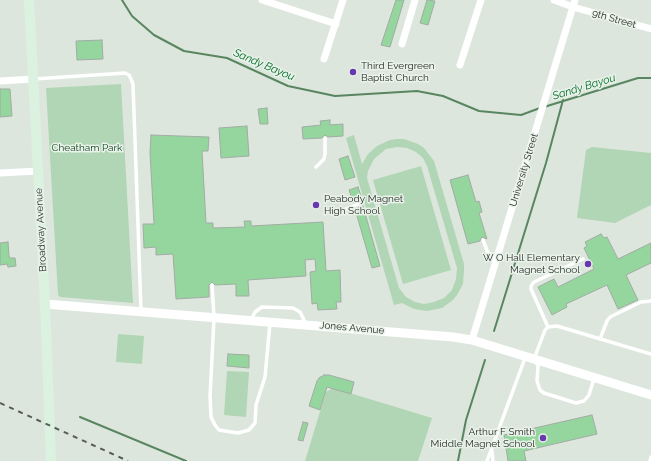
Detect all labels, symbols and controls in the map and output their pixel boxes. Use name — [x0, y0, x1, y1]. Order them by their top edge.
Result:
street label: 9th Street — [591, 7, 637, 31]
water label: Sandy Bayou — [231, 46, 297, 84]
place label: Third Evergreen Baptist Church — [361, 60, 435, 84]
marker: Third Evergreen Baptist Church — [348, 67, 358, 77]
water label: Sandy Bayou — [551, 71, 617, 103]
street label: University Street — [507, 132, 541, 208]
park label: Cheatham Park — [52, 142, 122, 154]
street label: Broadway Avenue — [33, 188, 49, 272]
place label: Peabody Magnet High School — [324, 193, 403, 216]
marker: Peabody Magnet High School — [311, 200, 321, 210]
place label: W O Hall Elementary Magnet School — [483, 252, 580, 276]
marker: W O Hall Elementary Magnet School — [583, 259, 593, 269]
street label: Jones Avenue — [319, 319, 385, 337]
place label: Arthur F Smith Middle Magnet School — [431, 426, 535, 450]
marker: Arthur F Smith Middle Magnet School — [538, 433, 548, 443]

